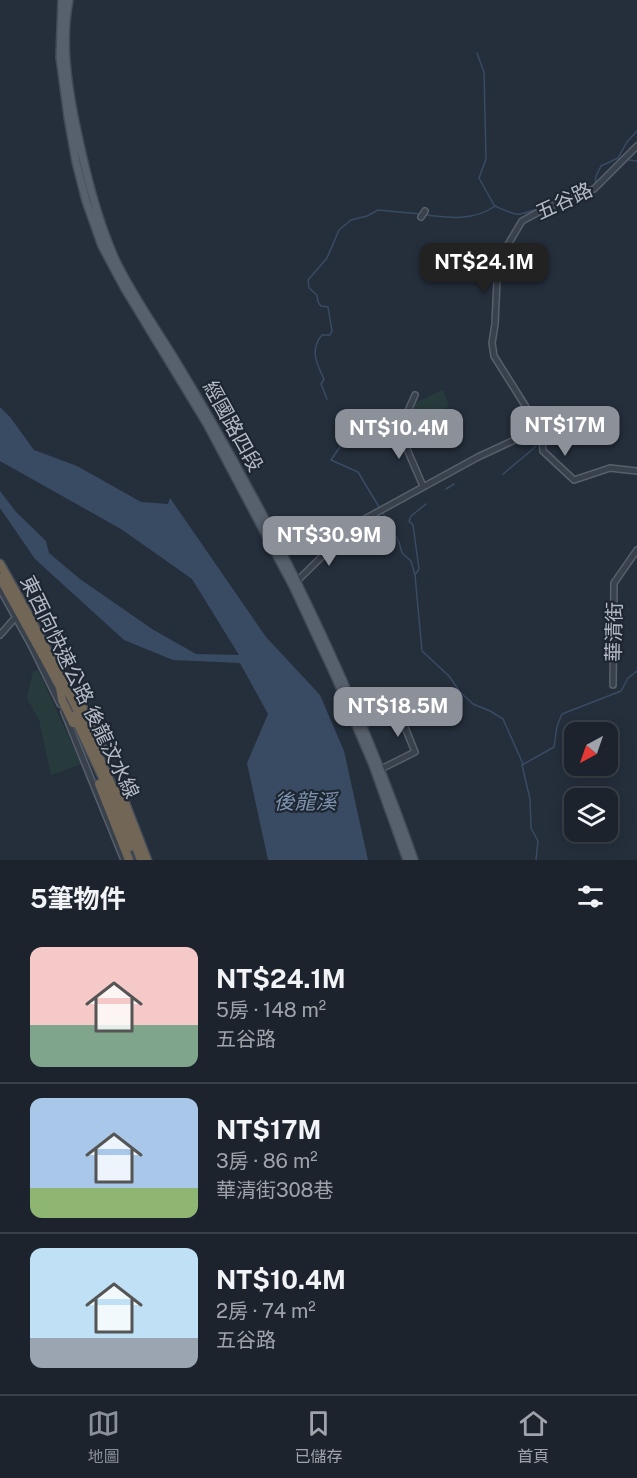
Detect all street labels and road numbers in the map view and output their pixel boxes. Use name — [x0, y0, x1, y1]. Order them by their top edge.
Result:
street label: 五谷路 — [532, 177, 596, 225]
street label: 經國路四段 — [198, 376, 268, 476]
street label: 東西向快速公路 後龍汶水線 — [16, 572, 144, 802]
street label: 華清街 — [601, 602, 627, 662]

